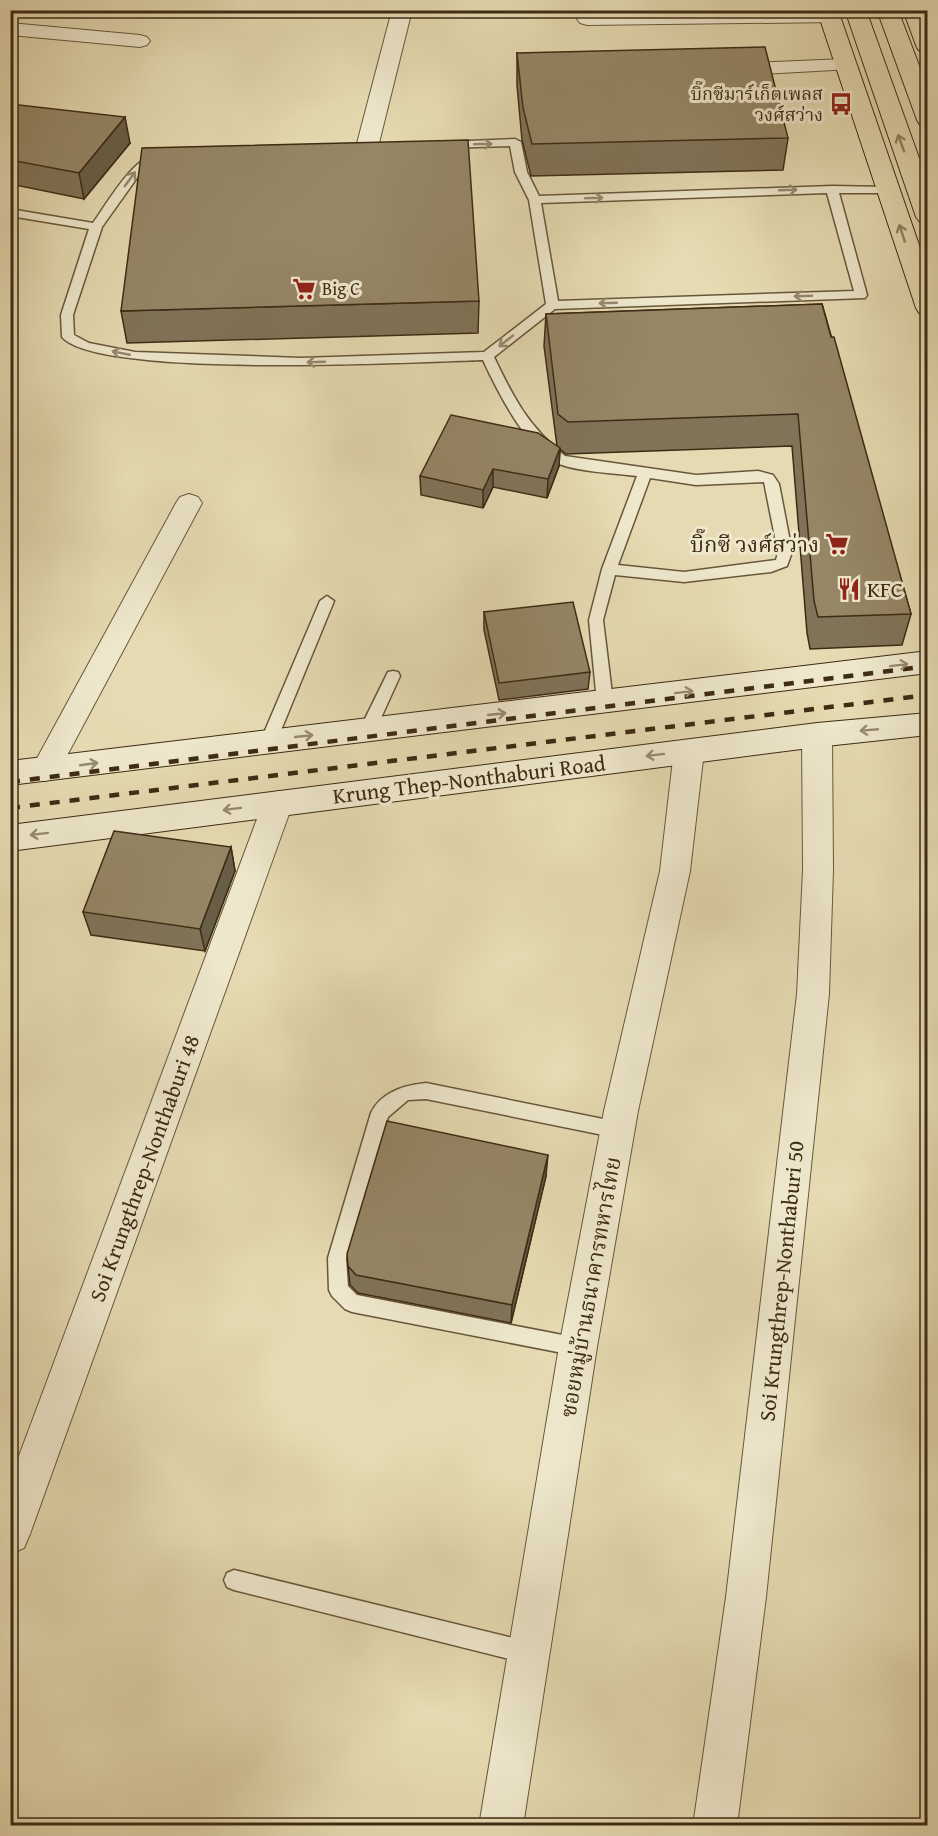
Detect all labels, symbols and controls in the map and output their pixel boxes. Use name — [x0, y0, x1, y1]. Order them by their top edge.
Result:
place label: บิ๊กซีมาร์เก็ตเพลส วงศ์สว่าง — [691, 80, 823, 128]
bus stop icon: บิ๊กซีมาร์เก็ตเพลส วงศ์สว่าง — [828, 91, 854, 117]
one-way arrow — [894, 134, 905, 152]
one-way arrow — [473, 138, 493, 149]
one-way arrow — [124, 172, 136, 188]
one-way arrow — [778, 185, 798, 196]
one-way arrow — [583, 192, 603, 203]
one-way arrow — [896, 224, 907, 243]
place label: Big C — [322, 275, 360, 302]
supermarket icon: Big C — [291, 276, 317, 302]
one-way arrow — [793, 291, 813, 302]
one-way arrow — [598, 297, 618, 309]
one-way arrow — [498, 335, 514, 348]
one-way arrow — [112, 347, 131, 358]
one-way arrow — [306, 356, 326, 367]
place label: บิ๊กซี วงศ์สว่าง — [690, 528, 819, 560]
supermarket icon: บิ๊กซี วงศ์สว่าง — [824, 531, 850, 557]
place label: KFC — [867, 573, 903, 605]
restaurant icon: KFC — [836, 576, 862, 602]
one-way arrow — [888, 660, 908, 671]
one-way arrow — [674, 686, 694, 697]
one-way arrow — [487, 708, 507, 719]
one-way arrow — [860, 725, 880, 736]
one-way arrow — [293, 730, 313, 741]
street label: Krung Thep-Nonthaburi Road — [331, 746, 607, 812]
one-way arrow — [645, 750, 665, 761]
one-way arrow — [79, 758, 99, 769]
one-way arrow — [223, 804, 243, 815]
one-way arrow — [29, 829, 49, 840]
street label: Soi Krungthrep-Nonthaburi 48 — [81, 1030, 207, 1306]
street label: Soi Krungthrep-Nonthaburi 50 — [750, 1139, 812, 1423]
street label: ซอยหมู่บ้านธนาคารทหารไทย — [551, 1154, 629, 1420]

